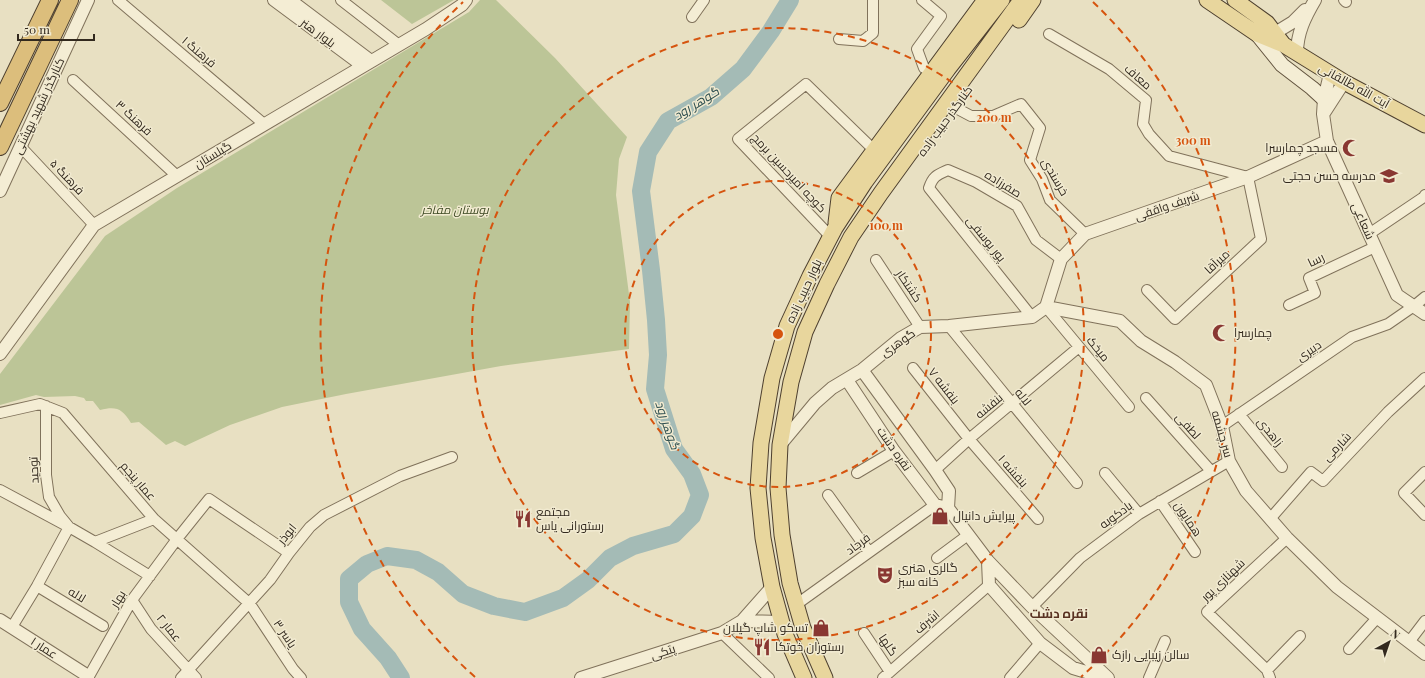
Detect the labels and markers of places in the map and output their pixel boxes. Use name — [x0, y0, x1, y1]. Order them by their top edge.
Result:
mosque icon: مسجد چمارسرا — [1341, 138, 1361, 158]
place label: مسجد چمارسرا — [1265, 139, 1338, 157]
school or university icon: مدرسه حسن حجتی — [1379, 166, 1399, 186]
place label: مدرسه حسن حجتی — [1283, 167, 1376, 183]
mosque icon: چمارسرا — [1211, 323, 1231, 343]
place label: چمارسرا — [1234, 324, 1272, 342]
centre of rings — [771, 327, 785, 341]
place label: مجتمع رستورانی یاس — [536, 503, 604, 533]
shop icon: پیرایش دانیال — [930, 506, 950, 526]
place label: پیرایش دانیال — [953, 507, 1016, 525]
restaurant icon: مجتمع رستورانی یاس — [513, 509, 533, 529]
place label: گالری هنری خانه سبز — [897, 559, 958, 589]
theatre icon: گالری هنری خانه سبز — [875, 565, 895, 585]
shop icon: تسکو شاپ گیلان — [811, 618, 831, 638]
place label: تسکو شاپ گیلان — [723, 619, 809, 637]
restaurant icon: رستوران خوتکا — [752, 637, 772, 657]
place label: رستوران خوتکا — [775, 638, 844, 654]
shop icon: سالن زیبایی رازک — [1089, 645, 1109, 665]
place label: سالن زیبایی رازک — [1112, 646, 1189, 662]

